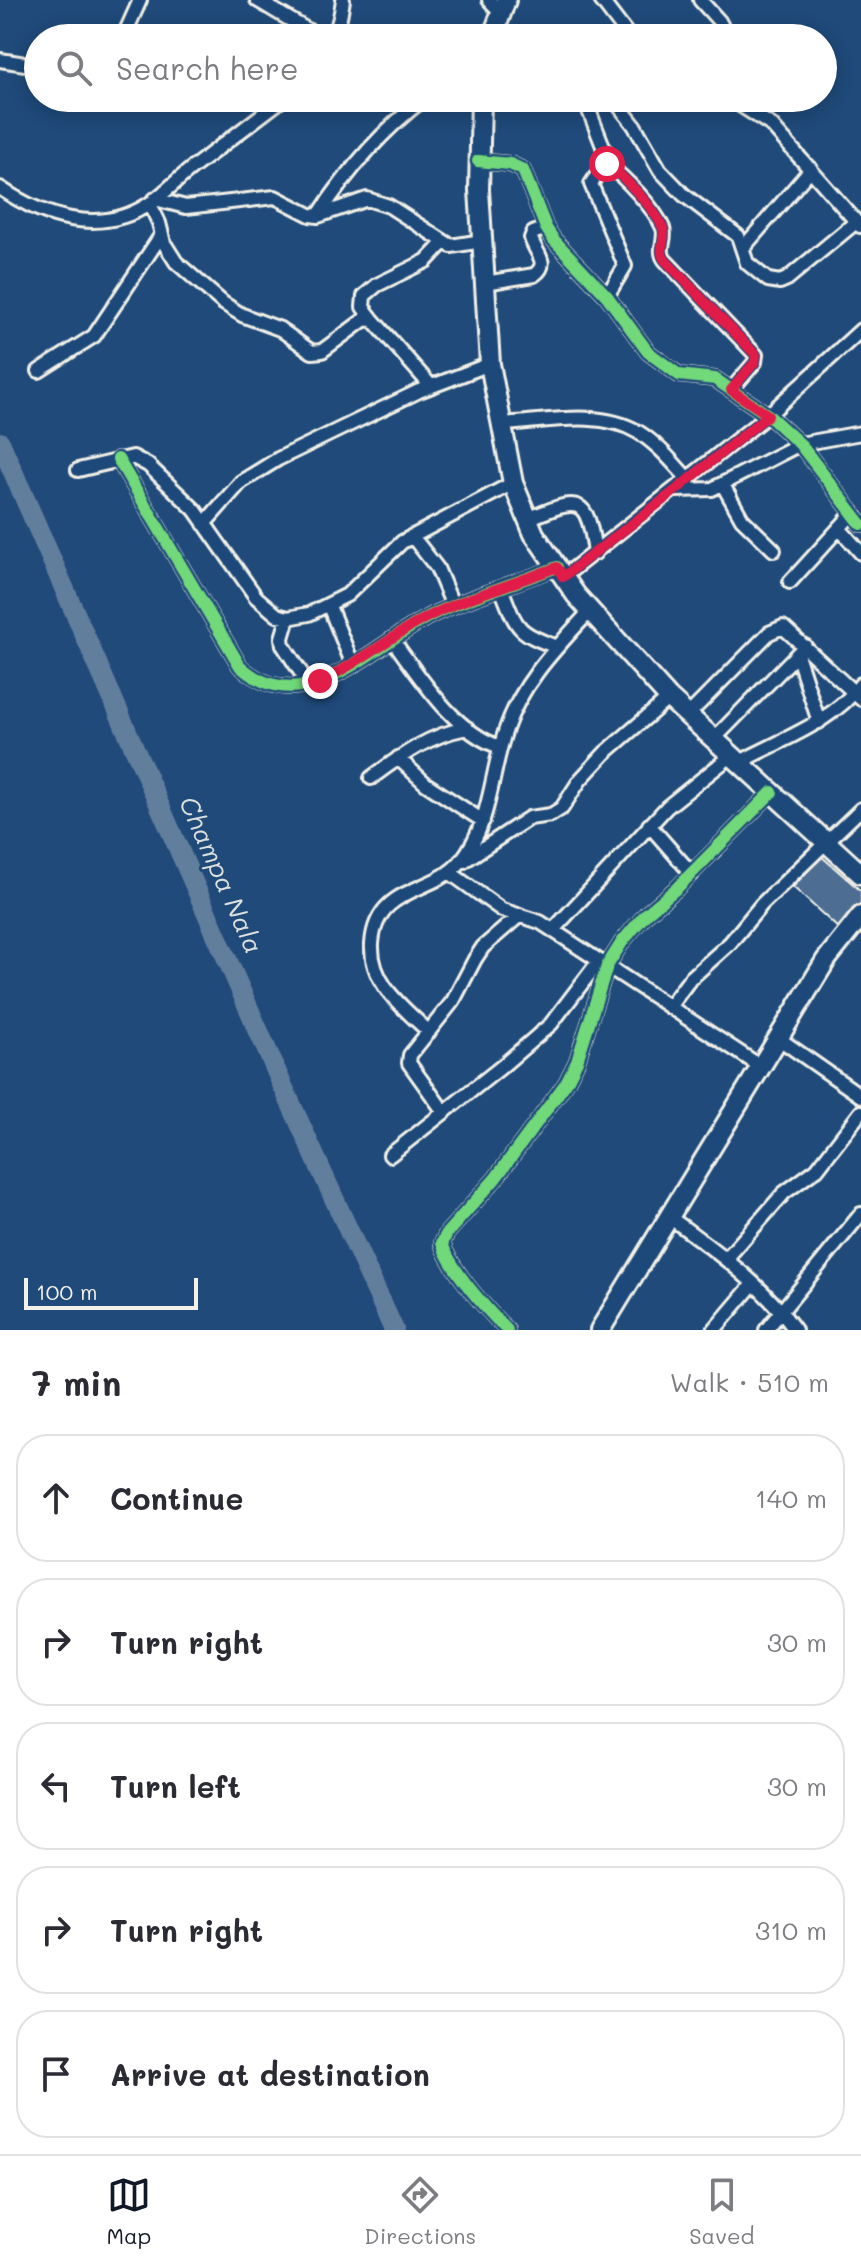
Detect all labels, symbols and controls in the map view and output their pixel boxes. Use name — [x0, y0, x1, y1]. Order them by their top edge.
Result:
search box — [24, 24, 837, 112]
icon: search — [52, 46, 96, 90]
text: Search here — [116, 48, 299, 88]
route start — [589, 146, 625, 182]
route end — [302, 663, 338, 699]
water label: Champa Nala — [172, 791, 272, 959]
scale bar — [24, 1274, 198, 1310]
text: 100 m — [36, 1277, 98, 1306]
text: 7 min — [32, 1360, 121, 1405]
text: Walk · 510 m — [670, 1365, 829, 1399]
icon: ahead — [34, 1476, 78, 1520]
text: Continue — [110, 1478, 243, 1518]
text: 140 m — [755, 1481, 827, 1515]
icon: right — [34, 1620, 78, 1664]
text: Turn right — [110, 1622, 263, 1662]
text: 30 m — [767, 1625, 827, 1659]
icon: left — [34, 1764, 78, 1808]
text: Turn left — [110, 1766, 241, 1806]
text: 30 m — [767, 1769, 827, 1803]
icon: right — [34, 1908, 78, 1952]
text: Turn right — [110, 1910, 263, 1950]
text: 310 m — [755, 1913, 827, 1947]
icon: arrive — [34, 2052, 78, 2096]
text: Arrive at destination — [110, 2054, 430, 2094]
tab: Map — [107, 2173, 151, 2250]
tab: Directions — [364, 2173, 476, 2250]
tab: Saved — [689, 2173, 754, 2250]

